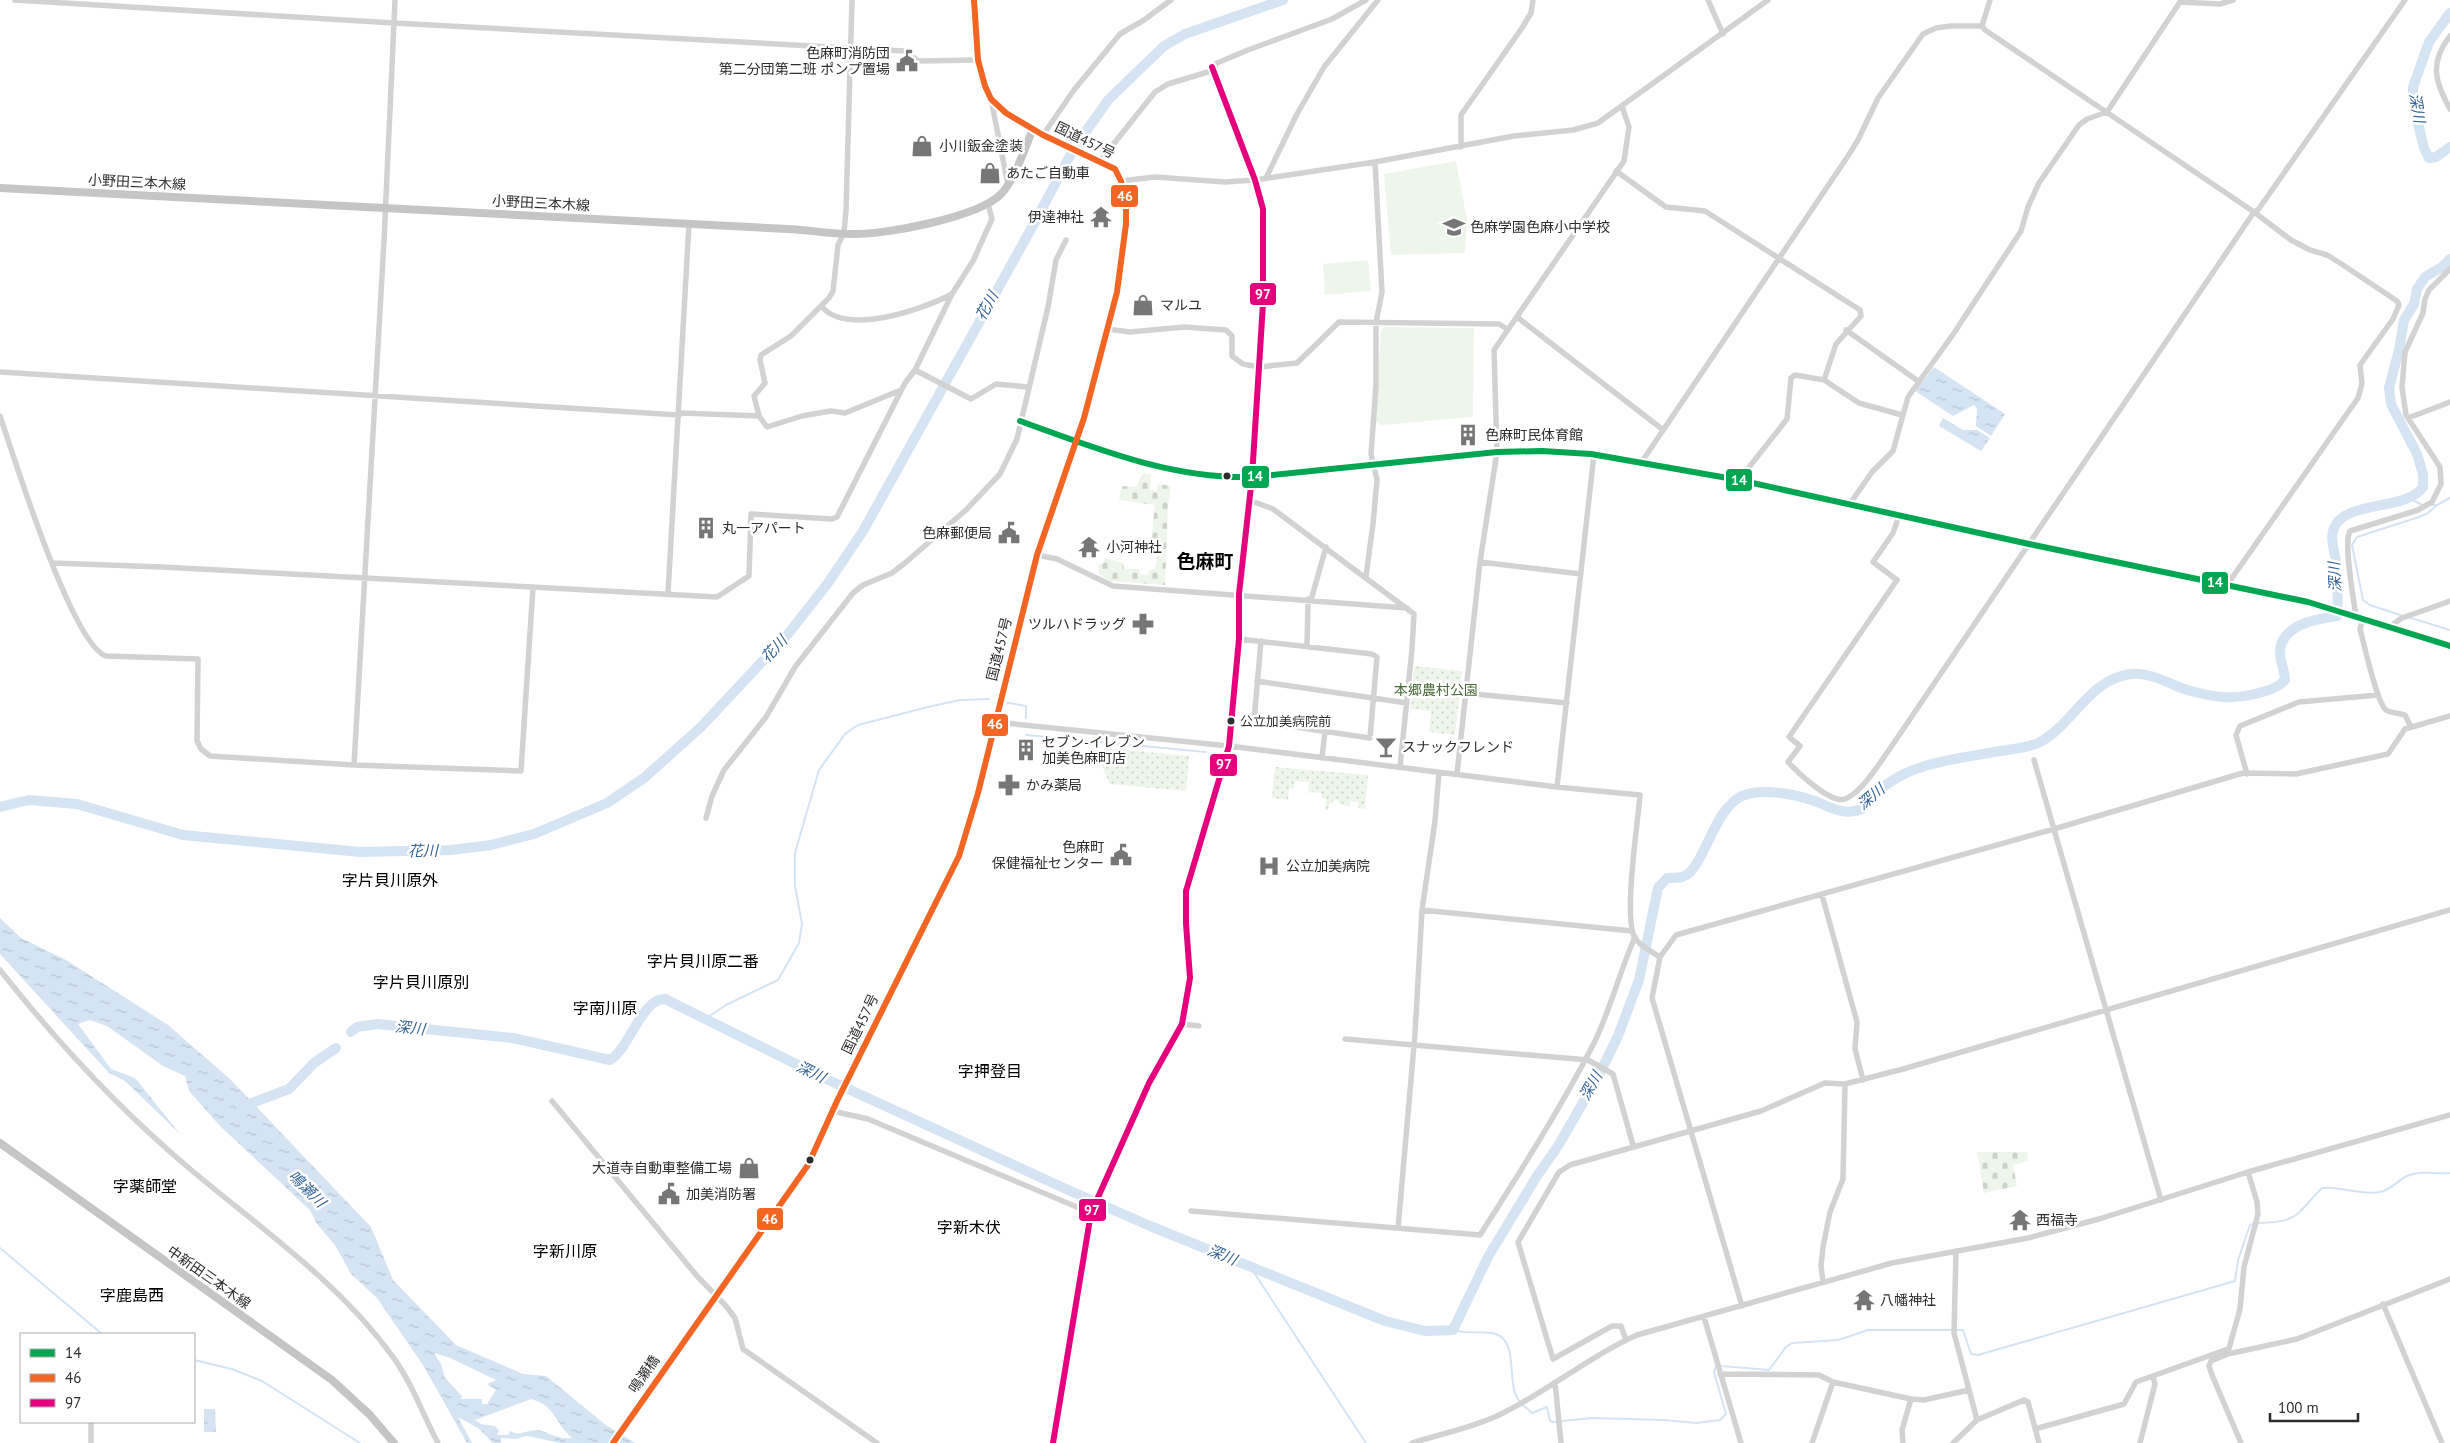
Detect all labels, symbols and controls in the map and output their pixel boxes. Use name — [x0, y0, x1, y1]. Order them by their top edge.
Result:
place label: 色麻町消防団 第二分団第二班 ポンプ置場 — [719, 44, 890, 78]
public building icon: 色麻町消防団 第二分団第二班 ポンプ置場 — [894, 48, 920, 74]
water label: 深川 — [2406, 91, 2430, 126]
street label: 国道457号 — [1052, 118, 1118, 162]
shop icon: 小川鈑金塗装 — [909, 133, 935, 159]
place label: 小川鈑金塗装 — [939, 137, 1023, 155]
shop icon: あたご自動車 — [977, 160, 1003, 186]
place label: あたご自動車 — [1006, 164, 1090, 182]
street label: 小野田三本木線 — [88, 170, 186, 194]
line badge: 46 — [1110, 184, 1139, 208]
text: 46 — [1117, 187, 1133, 205]
street label: 小野田三本木線 — [492, 191, 590, 215]
temple icon: 伊達神社 — [1088, 204, 1114, 230]
place label: 伊達神社 — [1028, 208, 1084, 226]
school or university icon: 色麻学園色麻小中学校 — [1441, 214, 1467, 240]
place label: 色麻学園色麻小中学校 — [1470, 218, 1610, 236]
line badge: 97 — [1249, 282, 1277, 306]
text: 97 — [1255, 285, 1271, 303]
water label: 花川 — [971, 286, 1003, 323]
shop icon: マルユ — [1130, 292, 1156, 318]
place label: マルユ — [1160, 296, 1202, 314]
building icon: 色麻町民体育館 — [1455, 422, 1481, 448]
place label: 色麻町民体育館 — [1485, 426, 1583, 444]
line badge: 14 — [1241, 465, 1270, 489]
text: 14 — [1247, 467, 1263, 485]
line badge: 14 — [1725, 468, 1753, 492]
unlabelled marker — [1222, 471, 1232, 481]
text: 14 — [1731, 471, 1747, 489]
building icon: 丸一アパート — [693, 515, 719, 541]
place label: 丸一アパート — [722, 519, 806, 537]
public building icon: 色麻郵便局 — [996, 520, 1022, 546]
place label: 色麻郵便局 — [922, 524, 992, 542]
temple icon: 小河神社 — [1076, 534, 1102, 560]
place label: 小河神社 — [1106, 538, 1162, 556]
district label: 色麻町 — [1176, 549, 1234, 573]
water label: 深川 — [2324, 560, 2345, 593]
line badge: 14 — [2201, 571, 2229, 595]
text: 14 — [2207, 573, 2223, 591]
pharmacy icon: ツルハドラッグ — [1130, 611, 1156, 637]
street label: 国道457号 — [982, 615, 1016, 683]
place label: ツルハドラッグ — [1028, 615, 1126, 633]
water label: 花川 — [756, 630, 792, 666]
park label: 本郷農村公園 — [1394, 681, 1478, 699]
line badge: 46 — [981, 713, 1009, 737]
place label: 公立加美病院前 — [1240, 713, 1331, 730]
text: 46 — [987, 715, 1003, 733]
marker: 公立加美病院前 — [1226, 716, 1236, 726]
place label: セブン-イレブン 加美色麻町店 — [1042, 733, 1145, 767]
bar icon: スナックフレンド — [1373, 734, 1399, 760]
building icon: セブン-イレブン 加美色麻町店 — [1013, 737, 1039, 763]
place label: スナックフレンド — [1402, 738, 1514, 756]
line badge: 97 — [1209, 753, 1238, 777]
text: 97 — [1216, 755, 1232, 773]
pharmacy icon: かみ薬局 — [996, 772, 1022, 798]
place label: かみ薬局 — [1026, 776, 1082, 794]
water label: 深川 — [1853, 778, 1890, 814]
place label: 色麻町 保健福祉センター — [992, 838, 1104, 872]
water label: 花川 — [408, 841, 440, 860]
public building icon: 色麻町 保健福祉センター — [1108, 842, 1134, 868]
hospital icon: 公立加美病院 — [1256, 853, 1282, 879]
place label: 公立加美病院 — [1286, 857, 1370, 875]
district label: 字片貝川原外 — [342, 870, 438, 890]
district label: 字片貝川原二番 — [647, 951, 759, 971]
district label: 字片貝川原別 — [373, 972, 469, 992]
street label: 国道457号 — [838, 991, 882, 1057]
district label: 字南川原 — [573, 998, 637, 1018]
water label: 深川 — [394, 1016, 428, 1039]
water label: 深川 — [794, 1056, 831, 1088]
district label: 字押登目 — [958, 1061, 1022, 1081]
water label: 深川 — [1575, 1066, 1607, 1103]
shop icon: 大道寺自動車整備工場 — [736, 1155, 762, 1181]
unlabelled marker — [805, 1155, 815, 1165]
place label: 大道寺自動車整備工場 — [592, 1159, 732, 1177]
water label: 鳴瀬川 — [285, 1166, 331, 1213]
district label: 字薬師堂 — [113, 1176, 177, 1196]
public building icon: 加美消防署 — [656, 1181, 682, 1207]
place label: 加美消防署 — [686, 1185, 756, 1203]
line badge: 97 — [1078, 1198, 1107, 1222]
text: 97 — [1084, 1201, 1100, 1219]
line badge: 46 — [756, 1207, 784, 1231]
temple icon: 西福寺 — [2007, 1207, 2033, 1233]
text: 46 — [762, 1210, 778, 1228]
place label: 西福寺 — [2036, 1211, 2078, 1229]
district label: 字新木伏 — [937, 1217, 1001, 1237]
water label: 深川 — [1205, 1240, 1242, 1270]
district label: 字新川原 — [533, 1241, 597, 1261]
street label: 中新田三本木線 — [164, 1242, 254, 1312]
district label: 字鹿島西 — [100, 1285, 164, 1305]
temple icon: 八幡神社 — [1851, 1287, 1877, 1313]
place label: 八幡神社 — [1880, 1291, 1936, 1309]
legend — [20, 1333, 195, 1423]
text: 14 — [65, 1343, 81, 1362]
street label: 鳴瀬橋 — [625, 1352, 663, 1396]
text: 46 — [65, 1368, 81, 1387]
scale bar — [2270, 1390, 2358, 1422]
text: 97 — [65, 1393, 81, 1412]
text: 100 m — [2278, 1398, 2319, 1417]

